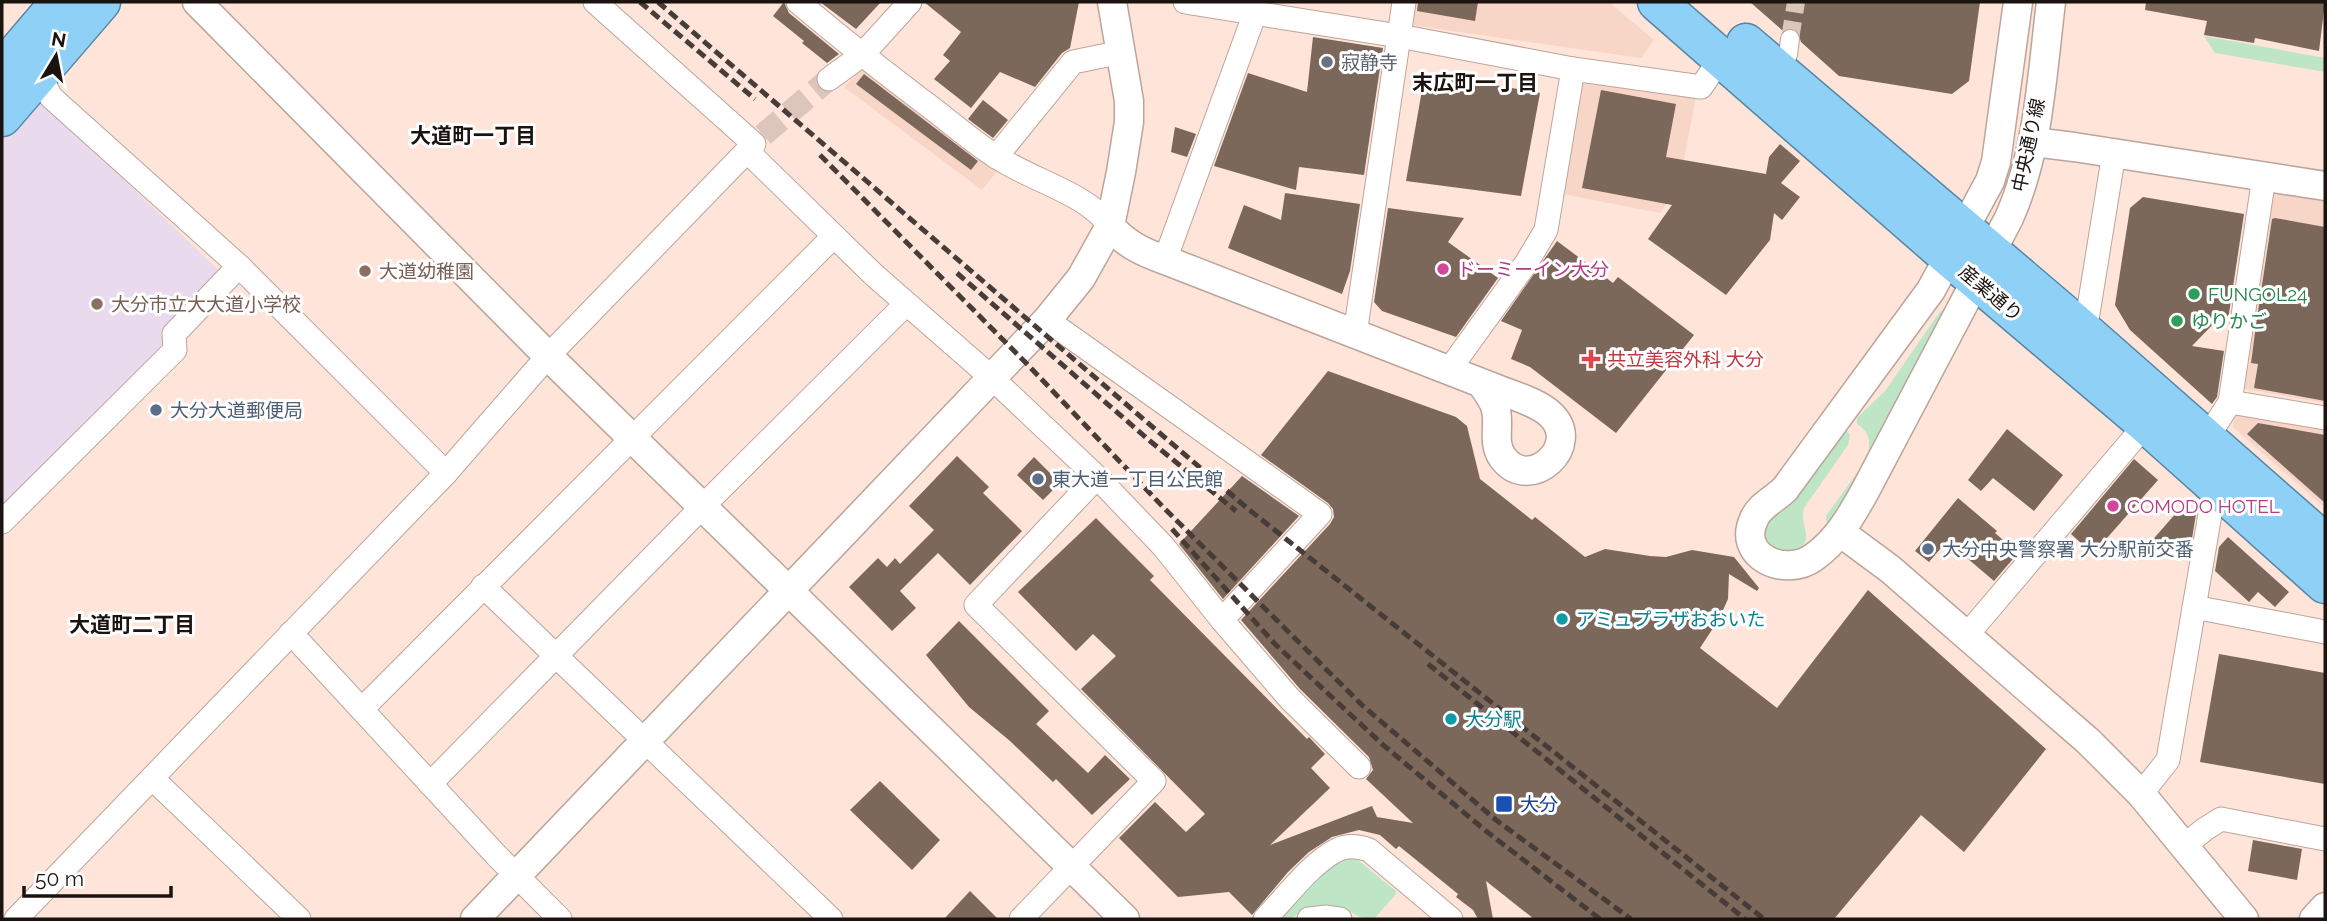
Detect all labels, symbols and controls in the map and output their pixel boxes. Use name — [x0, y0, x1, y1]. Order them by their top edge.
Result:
north arrow — [21, 21, 91, 91]
text: N — [50, 27, 68, 51]
place label: 寂静寺 — [1341, 51, 1398, 73]
marker: 寂静寺 — [1319, 54, 1335, 70]
district label: 末広町一丁目 — [1412, 70, 1538, 95]
street label: 中央通り線 — [2007, 96, 2049, 194]
district label: 大道町一丁目 — [410, 123, 536, 148]
place label: ドーミーイン大分 — [1457, 258, 1609, 280]
place label: 大道幼稚園 — [379, 260, 474, 282]
street label: 産業通り — [1955, 260, 2027, 326]
marker: ドーミーイン大分 — [1435, 261, 1451, 277]
marker: 大道幼稚園 — [357, 263, 373, 279]
place label: FUNGOL24 — [2208, 283, 2307, 305]
marker: FUNGOL24 — [2186, 286, 2202, 302]
place label: 大分市立大大道小学校 — [111, 293, 301, 315]
marker: 大分市立大大道小学校 — [89, 296, 105, 312]
place label: ゆりかご — [2191, 310, 2267, 332]
marker: ゆりかご — [2169, 313, 2185, 329]
place label: 共立美容外科 大分 — [1607, 348, 1764, 370]
marker: 共立美容外科 大分 — [1581, 349, 1601, 369]
place label: 大分大道郵便局 — [170, 399, 303, 421]
marker: 大分大道郵便局 — [148, 402, 164, 418]
place label: 東大道一丁目公民館 — [1052, 468, 1223, 490]
marker: 東大道一丁目公民館 — [1030, 471, 1046, 487]
place label: COMODO HOTEL — [2127, 495, 2280, 517]
marker: COMODO HOTEL — [2105, 498, 2121, 514]
place label: 大分中央警察署 大分駅前交番 — [1942, 538, 2194, 560]
marker: 大分中央警察署 大分駅前交番 — [1920, 541, 1936, 557]
place label: アミュプラザおおいた — [1576, 608, 1766, 630]
marker: アミュプラザおおいた — [1554, 611, 1570, 627]
district label: 大道町二丁目 — [69, 612, 195, 637]
place label: 大分駅 — [1465, 708, 1522, 730]
marker: 大分駅 — [1443, 711, 1459, 727]
place label: 大分 — [1520, 793, 1558, 815]
marker: 大分 — [1494, 794, 1514, 814]
scale bar — [24, 855, 172, 899]
text: 50 m — [35, 866, 84, 891]

